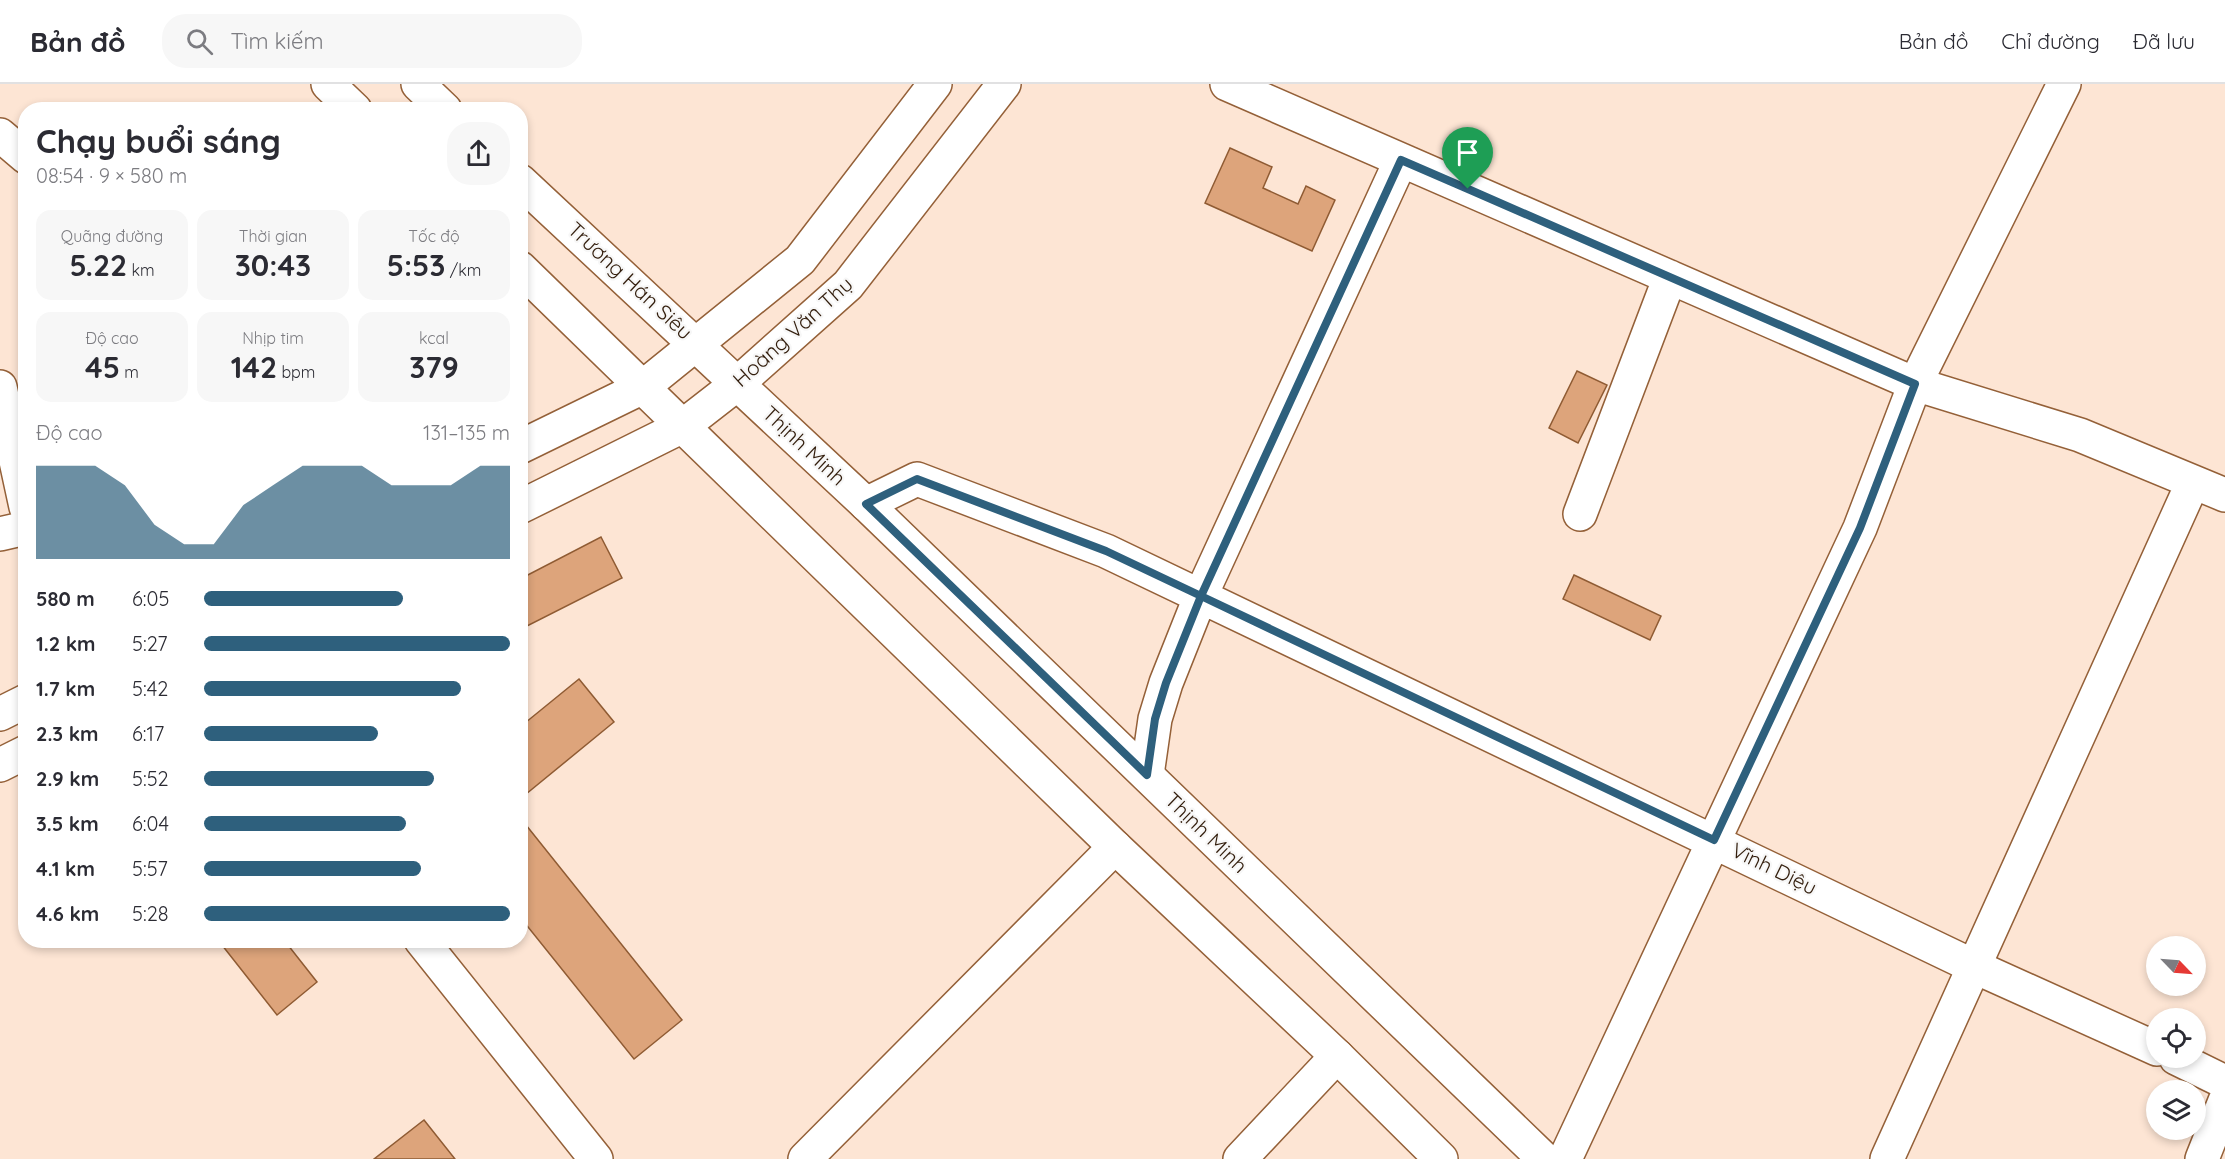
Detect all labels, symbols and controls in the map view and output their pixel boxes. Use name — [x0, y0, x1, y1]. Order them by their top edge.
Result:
search box — [162, 14, 582, 68]
text: Bản đồ — [30, 24, 126, 59]
icon: search — [183, 25, 216, 58]
text: Tìm kiếm — [231, 27, 324, 55]
text: Bản đồ — [1899, 28, 1968, 54]
text: Chỉ đường — [2001, 28, 2100, 54]
text: Đã lưu — [2133, 28, 2195, 54]
text: Chạy buổi sáng — [36, 120, 281, 161]
button: share — [447, 122, 510, 185]
pin — [1442, 127, 1493, 189]
icon: arrive — [1451, 136, 1484, 169]
text: 08:54 · 9 × 580 m — [36, 163, 187, 188]
street label: Trương Hán Siêu — [563, 216, 698, 345]
text: Quãng đường — [61, 226, 163, 246]
text: Thời gian — [239, 226, 307, 246]
text: Tốc độ — [408, 226, 460, 246]
text: 5.22 — [69, 246, 127, 284]
text: 30:43 — [235, 246, 311, 284]
text: 5:53 — [387, 246, 446, 284]
text: km — [127, 260, 155, 280]
text: /km — [446, 260, 481, 280]
street label: Hoàng Văn Thụ — [727, 271, 858, 392]
text: Độ cao — [85, 328, 139, 348]
text: Nhịp tim — [242, 328, 304, 348]
text: kcal — [419, 328, 449, 348]
text: 45 — [85, 348, 120, 386]
text: 142 — [231, 348, 277, 386]
text: 379 — [409, 348, 459, 386]
text: m — [120, 362, 139, 382]
text: bpm — [277, 362, 315, 382]
street label: Thịnh Minh — [757, 400, 852, 491]
text: Độ cao — [36, 420, 102, 445]
text: 131–135 m — [423, 420, 510, 445]
text: 580 m — [36, 586, 95, 611]
text: 6:05 — [132, 586, 169, 611]
text: 1.2 km — [36, 631, 96, 656]
text: 5:27 — [132, 631, 168, 656]
text: 1.7 km — [36, 676, 95, 701]
text: 5:42 — [132, 676, 168, 701]
text: 2.3 km — [36, 721, 99, 746]
text: 6:17 — [132, 721, 164, 746]
text: 2.9 km — [36, 766, 99, 791]
text: 5:52 — [132, 766, 169, 791]
street label: Thịnh Minh — [1160, 787, 1253, 878]
text: 3.5 km — [36, 811, 99, 836]
text: 6:04 — [132, 811, 169, 836]
street label: Vĩnh Diệu — [1728, 836, 1821, 900]
text: 4.1 km — [36, 856, 95, 881]
text: 5:57 — [132, 856, 168, 881]
text: 4.6 km — [36, 901, 99, 926]
text: 5:28 — [132, 901, 169, 926]
north arrow — [2146, 936, 2206, 996]
map controls — [2146, 936, 2206, 1140]
button: locate — [2146, 1008, 2206, 1068]
button: layers — [2146, 1080, 2206, 1140]

